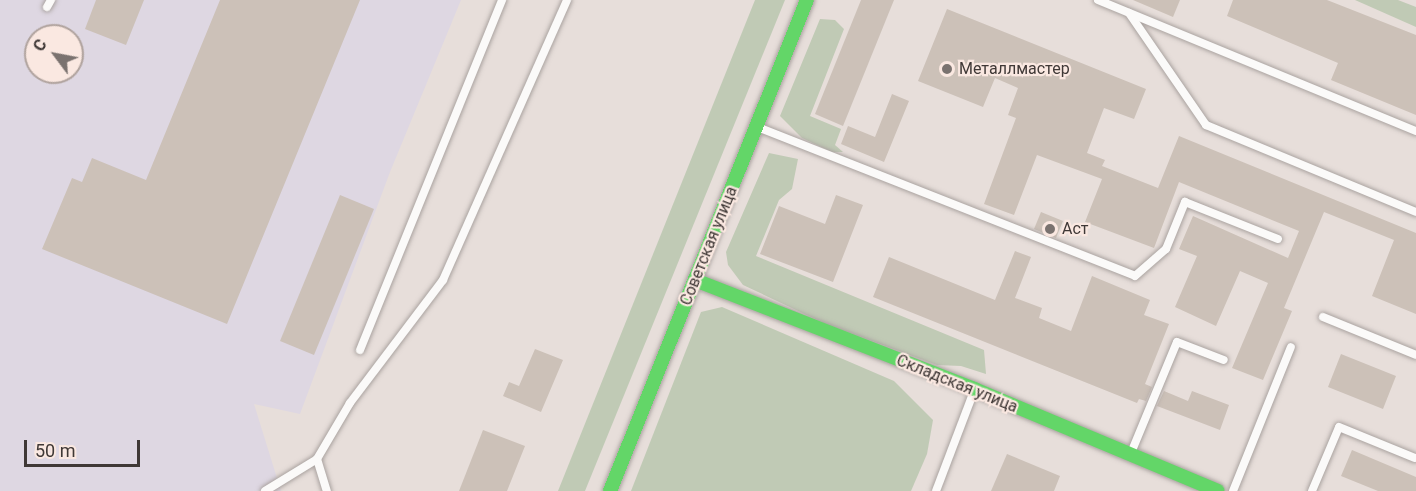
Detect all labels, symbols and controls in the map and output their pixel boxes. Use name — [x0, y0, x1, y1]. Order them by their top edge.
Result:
north arrow — [24, 24, 84, 84]
text: С — [29, 36, 51, 55]
place label: Металлмастер — [959, 59, 1070, 79]
marker: Металлмастер — [940, 62, 954, 76]
street label: Советская улица — [676, 184, 742, 308]
place label: Аст — [1062, 219, 1089, 239]
marker: Аст — [1043, 222, 1057, 236]
street label: Складская улица — [894, 351, 1020, 417]
scale bar — [27, 428, 142, 466]
text: 50 m — [35, 440, 75, 461]

